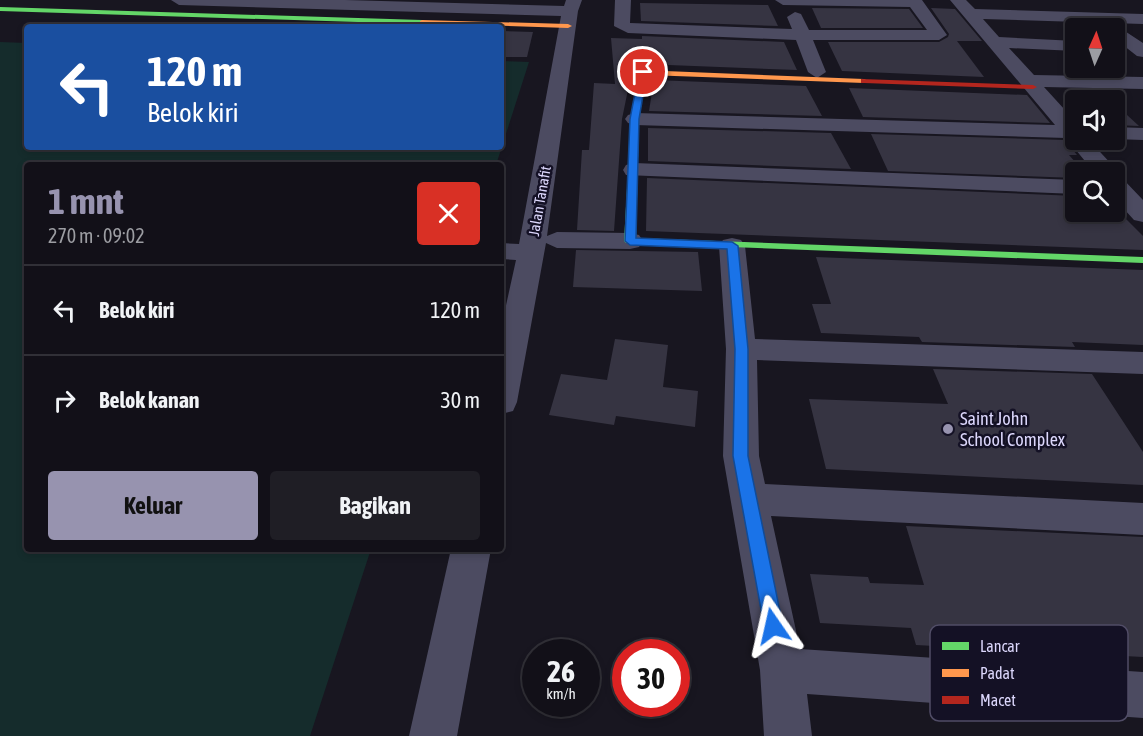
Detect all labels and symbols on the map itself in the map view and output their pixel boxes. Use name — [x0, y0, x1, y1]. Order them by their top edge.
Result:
north arrow — [1065, 18, 1125, 78]
pin — [617, 46, 668, 97]
street label: Jalan Tanafit — [525, 165, 554, 237]
place label: Saint John School Complex — [960, 408, 1065, 450]
marker: Saint John School Complex — [941, 422, 955, 436]
position arrow — [741, 594, 805, 658]
legend — [930, 625, 1128, 721]
text: Lancar — [980, 637, 1020, 655]
speed limit sign: 30 — [612, 639, 690, 717]
text: Padat — [980, 664, 1015, 682]
text: Macet — [980, 691, 1016, 709]

